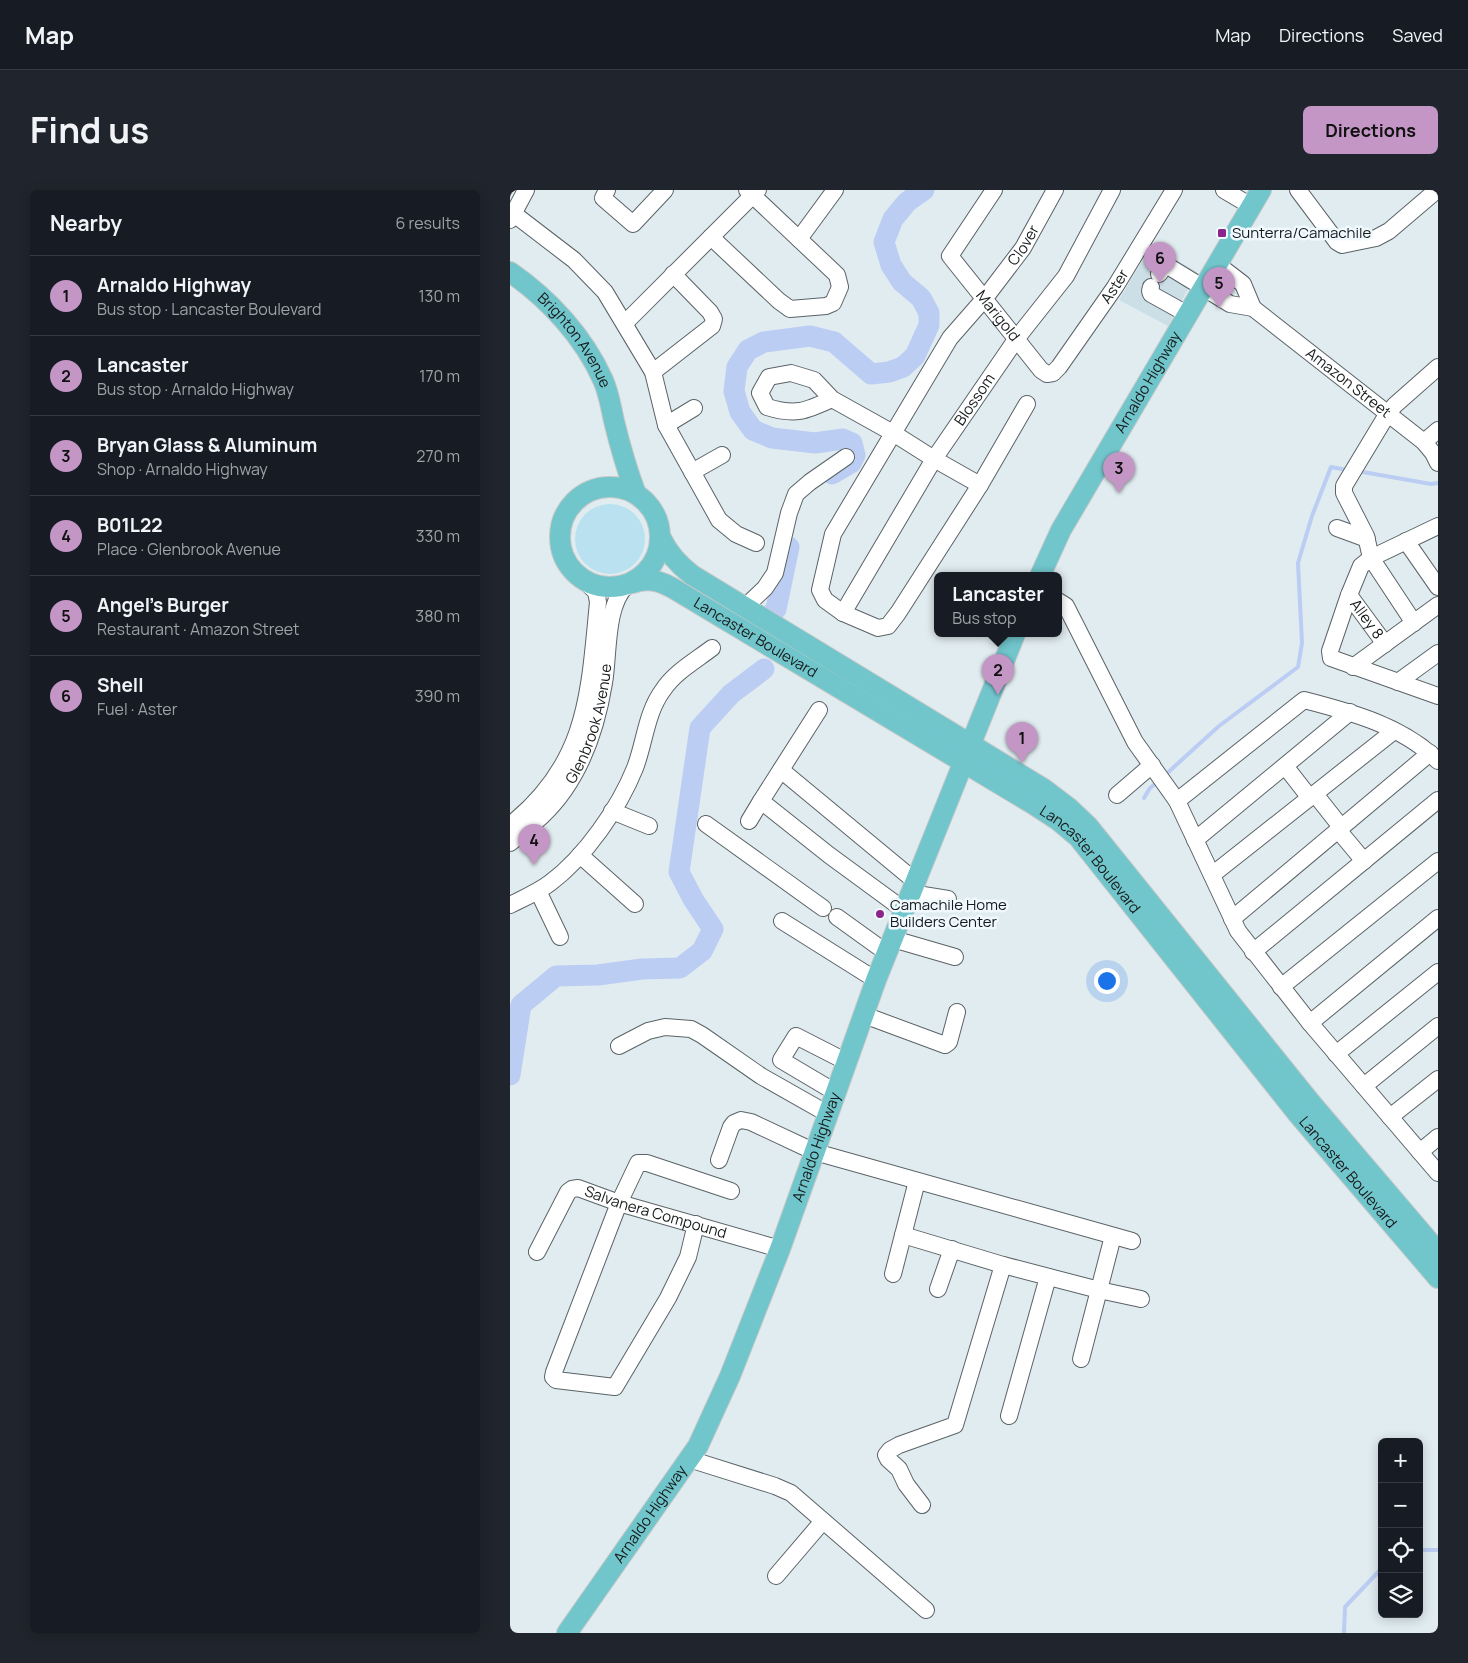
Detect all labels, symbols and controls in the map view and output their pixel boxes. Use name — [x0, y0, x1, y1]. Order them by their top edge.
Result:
text: Map — [25, 18, 74, 51]
text: Map — [1215, 23, 1251, 47]
text: Directions — [1279, 23, 1364, 47]
text: Saved — [1392, 23, 1443, 47]
text: Find us — [30, 106, 149, 154]
button: Directions — [1303, 106, 1438, 154]
text: Nearby — [50, 209, 122, 237]
text: 6 results — [395, 212, 460, 234]
street label: Clover — [1002, 221, 1044, 270]
place label: Sunterra/Camachile — [1232, 222, 1372, 243]
marker: Sunterra/Camachile — [1216, 227, 1228, 239]
pin: 6 — [1144, 242, 1176, 283]
street label: Aster — [1096, 265, 1134, 308]
pin: 5 — [1203, 267, 1235, 308]
text: Arnaldo Highway — [97, 272, 251, 298]
text: 1 — [62, 285, 70, 307]
text: 130 m — [418, 285, 460, 307]
street label: Marigold — [971, 286, 1025, 346]
street label: Brighton Avenue — [533, 287, 616, 391]
text: Bus stop · Lancaster Boulevard — [97, 298, 322, 320]
street label: Arnaldo Highway — [1109, 327, 1186, 437]
street label: Amazon Street — [1302, 342, 1396, 422]
text: Lancaster — [97, 352, 189, 378]
text: 2 — [61, 365, 71, 387]
text: 170 m — [419, 365, 460, 387]
street label: Blossom — [949, 369, 1000, 429]
text: Bus stop · Arnaldo Highway — [97, 378, 294, 400]
text: Bryan Glass & Aluminum — [97, 432, 317, 458]
text: 3 — [61, 445, 71, 467]
text: 270 m — [416, 445, 460, 467]
pin: 3 — [1103, 452, 1135, 493]
text: Shop · Arnaldo Highway — [97, 458, 268, 480]
text: B01L22 — [97, 512, 163, 538]
text: 4 — [61, 525, 71, 547]
text: 330 m — [416, 525, 460, 547]
text: Place · Glenbrook Avenue — [97, 538, 281, 560]
popup — [934, 572, 1062, 637]
text: Lancaster — [952, 581, 1044, 607]
text: Angel's Burger — [97, 592, 229, 618]
street label: Lancaster Boulevard — [690, 592, 822, 682]
street label: Alley 8 — [1345, 595, 1389, 643]
text: 5 — [61, 605, 71, 627]
text: 380 m — [415, 605, 460, 627]
text: Bus stop — [952, 607, 1017, 629]
text: Restaurant · Amazon Street — [97, 618, 300, 640]
pin: 2 — [982, 654, 1014, 695]
street label: Glenbrook Avenue — [560, 663, 616, 787]
text: Shell — [97, 672, 143, 698]
text: 6 — [61, 685, 71, 707]
text: 390 m — [415, 685, 460, 707]
text: Fuel · Aster — [97, 698, 177, 720]
pin: 1 — [1006, 722, 1038, 763]
street label: Lancaster Boulevard — [1036, 800, 1146, 918]
pin: 4 — [518, 824, 550, 865]
place label: Camachile Home Builders Center — [890, 894, 1007, 932]
marker: Camachile Home Builders Center — [874, 908, 886, 920]
your location — [1094, 968, 1120, 994]
street label: Arnaldo Highway — [787, 1089, 845, 1205]
street label: Lancaster Boulevard — [1294, 1112, 1402, 1233]
street label: Salvanera Compound — [582, 1180, 729, 1243]
map controls — [1378, 1438, 1423, 1618]
button: + — [1378, 1438, 1423, 1483]
street label: Arnaldo Highway — [608, 1461, 691, 1567]
button: − — [1378, 1483, 1423, 1528]
button: locate — [1378, 1528, 1423, 1573]
button: layers — [1378, 1573, 1423, 1618]

